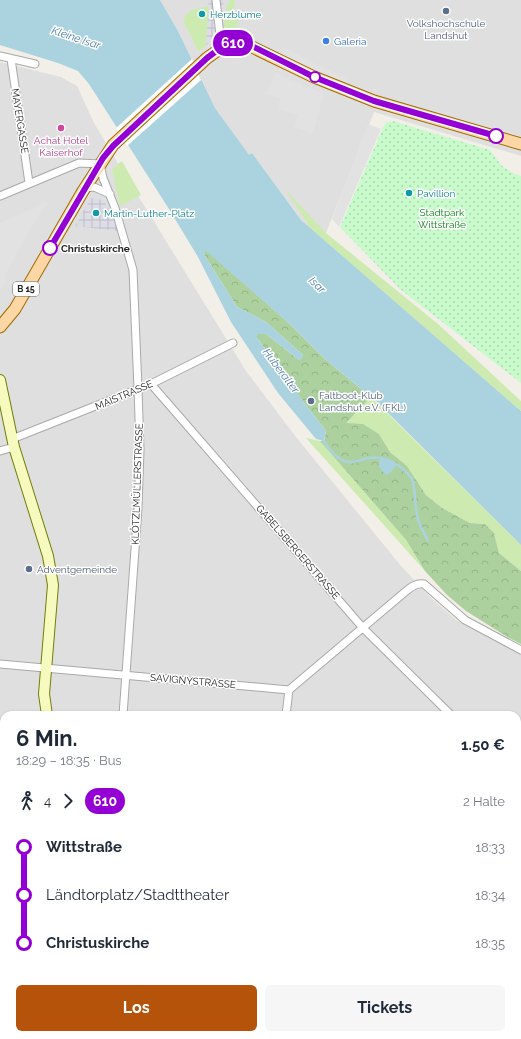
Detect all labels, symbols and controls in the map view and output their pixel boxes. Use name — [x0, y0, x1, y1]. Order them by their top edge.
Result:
marker: Volkshochschule Landshut — [441, 6, 451, 16]
marker: Herzblume — [197, 9, 207, 19]
place label: Herzblume — [210, 9, 262, 20]
place label: Volkshochschule Landshut — [407, 18, 485, 41]
water label: Kleine Isar — [50, 24, 103, 52]
line badge: 610 — [210, 30, 256, 56]
text: 610 — [221, 35, 245, 51]
marker: Galeria — [321, 36, 331, 46]
place label: Galeria — [334, 36, 366, 47]
unlabelled marker — [309, 71, 321, 83]
street label: MAYERGASSE — [9, 88, 31, 154]
marker: Achat Hotel Kaiserhof — [56, 123, 66, 133]
unlabelled marker — [488, 128, 504, 144]
place label: Achat Hotel Kaiserhof — [34, 135, 88, 158]
marker: Pavillion — [404, 188, 414, 198]
place label: Pavillion — [417, 188, 456, 199]
park label: Stadtpark Wittstraße — [418, 207, 466, 230]
marker: Martin-Luther-Platz — [91, 208, 101, 218]
place label: Martin-Luther-Platz — [104, 208, 194, 219]
marker: Christuskirche — [42, 240, 58, 256]
place label: Christuskirche — [61, 243, 130, 254]
water label: Isar — [306, 274, 329, 297]
road number: B 15 — [13, 282, 39, 296]
water label: Huberalter — [260, 346, 303, 397]
street label: MAISTRASSE — [94, 378, 154, 412]
place label: Faltboot-Klub Landshut e.V. (FKL) — [319, 390, 406, 413]
marker: Faltboot-Klub Landshut e.V. (FKL) — [306, 396, 316, 406]
street label: KLÖTZLMÜLLERSTRASSE — [129, 423, 145, 545]
street label: GABELSBERGERSTRASSE — [254, 503, 342, 601]
marker: Adventgemeinde — [24, 564, 34, 574]
place label: Adventgemeinde — [37, 564, 117, 575]
street label: SAVIGNYSTRASSE — [150, 672, 236, 690]
text: 6 Min. — [16, 725, 78, 751]
text: 1.50 € — [461, 736, 505, 754]
text: 18:29 – 18:35 · Bus — [16, 753, 122, 768]
icon: walk — [16, 790, 38, 812]
icon: forward — [57, 790, 79, 812]
text: 610 — [93, 793, 117, 809]
text: 4 — [44, 794, 51, 809]
text: 2 Halte — [463, 794, 505, 809]
text: Wittstraße — [46, 838, 122, 856]
text: 18:33 — [475, 840, 505, 855]
text: Ländtorplatz/Stadttheater — [46, 886, 229, 904]
text: 18:34 — [475, 888, 505, 903]
text: Christuskirche — [46, 934, 149, 952]
text: 18:35 — [475, 936, 505, 951]
button: Los — [16, 985, 257, 1031]
button: Tickets — [265, 985, 505, 1031]

